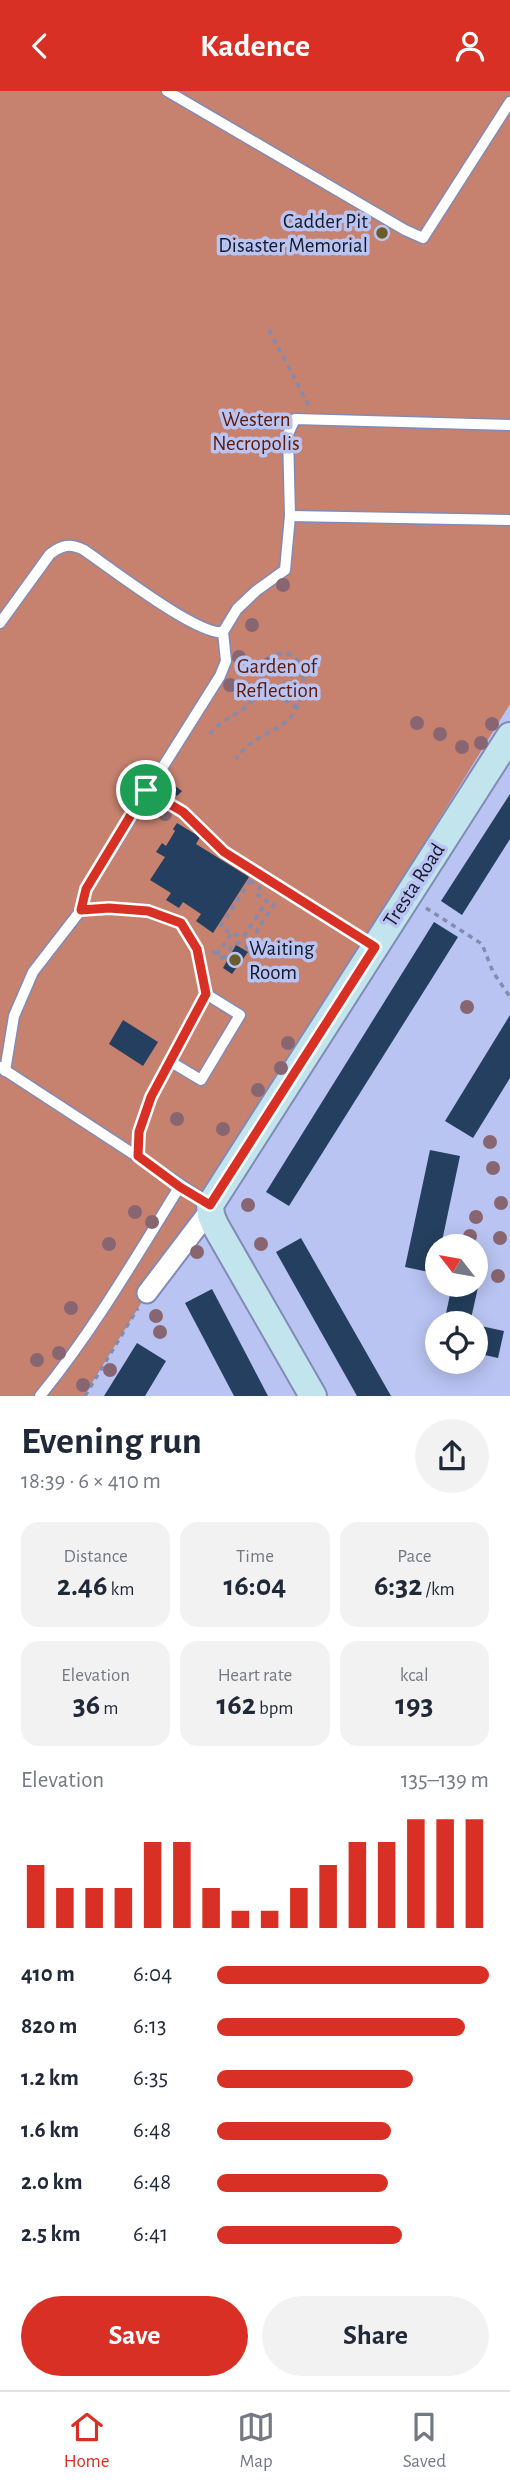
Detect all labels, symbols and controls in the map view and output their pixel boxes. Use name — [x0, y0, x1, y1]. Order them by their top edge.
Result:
icon: back — [21, 27, 59, 65]
icon: person — [451, 27, 489, 65]
text: Kadence — [200, 30, 310, 62]
place label: Cadder Pit Disaster Memorial — [218, 211, 368, 256]
marker: Cadder Pit Disaster Memorial — [374, 225, 390, 241]
park label: Western Necropolis — [212, 409, 300, 454]
park label: Garden of Reflection — [235, 656, 319, 701]
pin — [116, 760, 176, 820]
icon: arrive — [127, 771, 165, 809]
street label: Tresta Road — [379, 839, 449, 930]
place label: Waiting Room — [249, 938, 315, 983]
marker: Waiting Room — [227, 952, 243, 968]
north arrow — [425, 1234, 488, 1297]
map controls — [425, 1234, 488, 1374]
button: locate — [425, 1311, 488, 1374]
button: share — [415, 1419, 489, 1493]
text: Evening run — [21, 1423, 202, 1461]
text: 18:39 · 6 × 410 m — [21, 1470, 161, 1493]
text: Distance — [63, 1547, 128, 1566]
text: Time — [236, 1547, 274, 1566]
text: Pace — [397, 1547, 431, 1566]
text: 2.46 — [57, 1571, 107, 1601]
text: 16:04 — [224, 1571, 286, 1601]
text: 6:32 — [374, 1571, 422, 1601]
text: km — [107, 1580, 134, 1599]
text: /km — [422, 1580, 455, 1599]
text: Elevation — [61, 1666, 130, 1685]
text: Heart rate — [218, 1666, 292, 1685]
text: kcal — [400, 1666, 429, 1685]
text: 36 — [73, 1690, 100, 1720]
text: 162 — [216, 1690, 256, 1720]
text: 193 — [395, 1690, 433, 1720]
text: m — [100, 1699, 119, 1718]
text: bpm — [256, 1699, 294, 1718]
text: Elevation — [21, 1769, 104, 1792]
text: 135–139 m — [401, 1769, 489, 1792]
text: 410 m — [21, 1963, 75, 1986]
text: 6:04 — [133, 1963, 172, 1986]
text: 820 m — [21, 2015, 77, 2038]
text: 6:13 — [133, 2015, 166, 2038]
text: 1.2 km — [21, 2067, 79, 2090]
text: 6:35 — [133, 2067, 168, 2090]
text: 1.6 km — [21, 2119, 79, 2142]
text: 6:48 — [133, 2119, 171, 2142]
text: 2.0 km — [21, 2171, 83, 2194]
text: 6:48 — [133, 2171, 171, 2194]
text: 2.5 km — [21, 2223, 80, 2246]
text: 6:41 — [133, 2223, 168, 2246]
button: Save — [21, 2296, 248, 2376]
button: Share — [262, 2296, 489, 2376]
tab: Home — [64, 2408, 110, 2473]
tab: Map — [237, 2408, 275, 2473]
tab: Saved — [403, 2408, 446, 2473]

